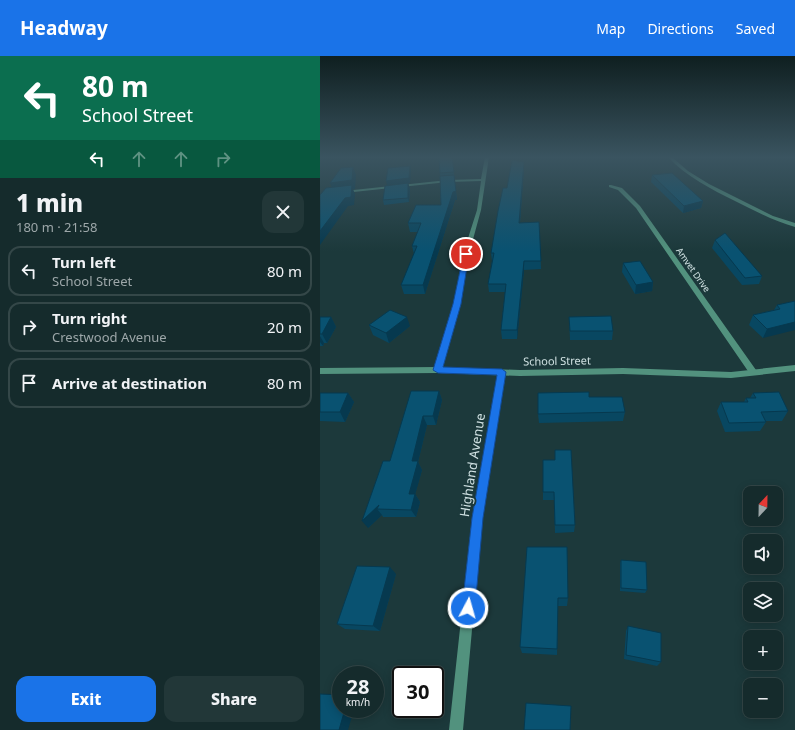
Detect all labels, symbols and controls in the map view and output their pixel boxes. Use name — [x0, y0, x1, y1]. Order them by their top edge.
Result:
text: Headway — [20, 15, 108, 41]
text: Map — [596, 19, 625, 38]
text: Directions — [647, 19, 714, 38]
text: Saved — [736, 19, 775, 38]
text: 80 m — [82, 67, 149, 105]
icon: left — [16, 72, 68, 124]
text: School Street — [82, 103, 193, 127]
icon: left — [86, 148, 108, 170]
icon: ahead — [128, 148, 150, 170]
icon: ahead — [170, 148, 192, 170]
icon: right — [212, 148, 234, 170]
text: 1 min — [16, 186, 83, 219]
button: close — [262, 191, 304, 233]
text: 180 m · 21:58 — [16, 218, 97, 236]
pin — [449, 237, 483, 271]
icon: arrive — [455, 243, 477, 265]
street label: Amvet Drive — [673, 245, 714, 295]
text: Turn left — [52, 252, 116, 272]
icon: left — [18, 260, 40, 282]
text: 80 m — [267, 261, 302, 281]
text: School Street — [52, 272, 132, 290]
text: Turn right — [52, 308, 127, 328]
icon: right — [18, 316, 40, 338]
text: 20 m — [267, 317, 302, 337]
text: Crestwood Avenue — [52, 328, 167, 346]
street label: School Street — [523, 352, 591, 369]
icon: arrive — [18, 372, 40, 394]
text: Arrive at destination — [52, 373, 207, 393]
text: 80 m — [267, 373, 302, 393]
street label: Highland Avenue — [455, 412, 489, 518]
north arrow — [743, 486, 783, 526]
map controls — [743, 486, 783, 718]
button: sound — [743, 534, 783, 574]
button: layers — [743, 582, 783, 622]
position arrow — [447, 587, 489, 629]
button: + — [743, 630, 783, 670]
speed limit sign: 30 — [392, 666, 444, 718]
text: 28 — [347, 673, 369, 700]
button: Exit — [16, 676, 156, 722]
button: Share — [164, 676, 304, 722]
button: − — [743, 678, 783, 718]
text: km/h — [346, 695, 370, 709]

